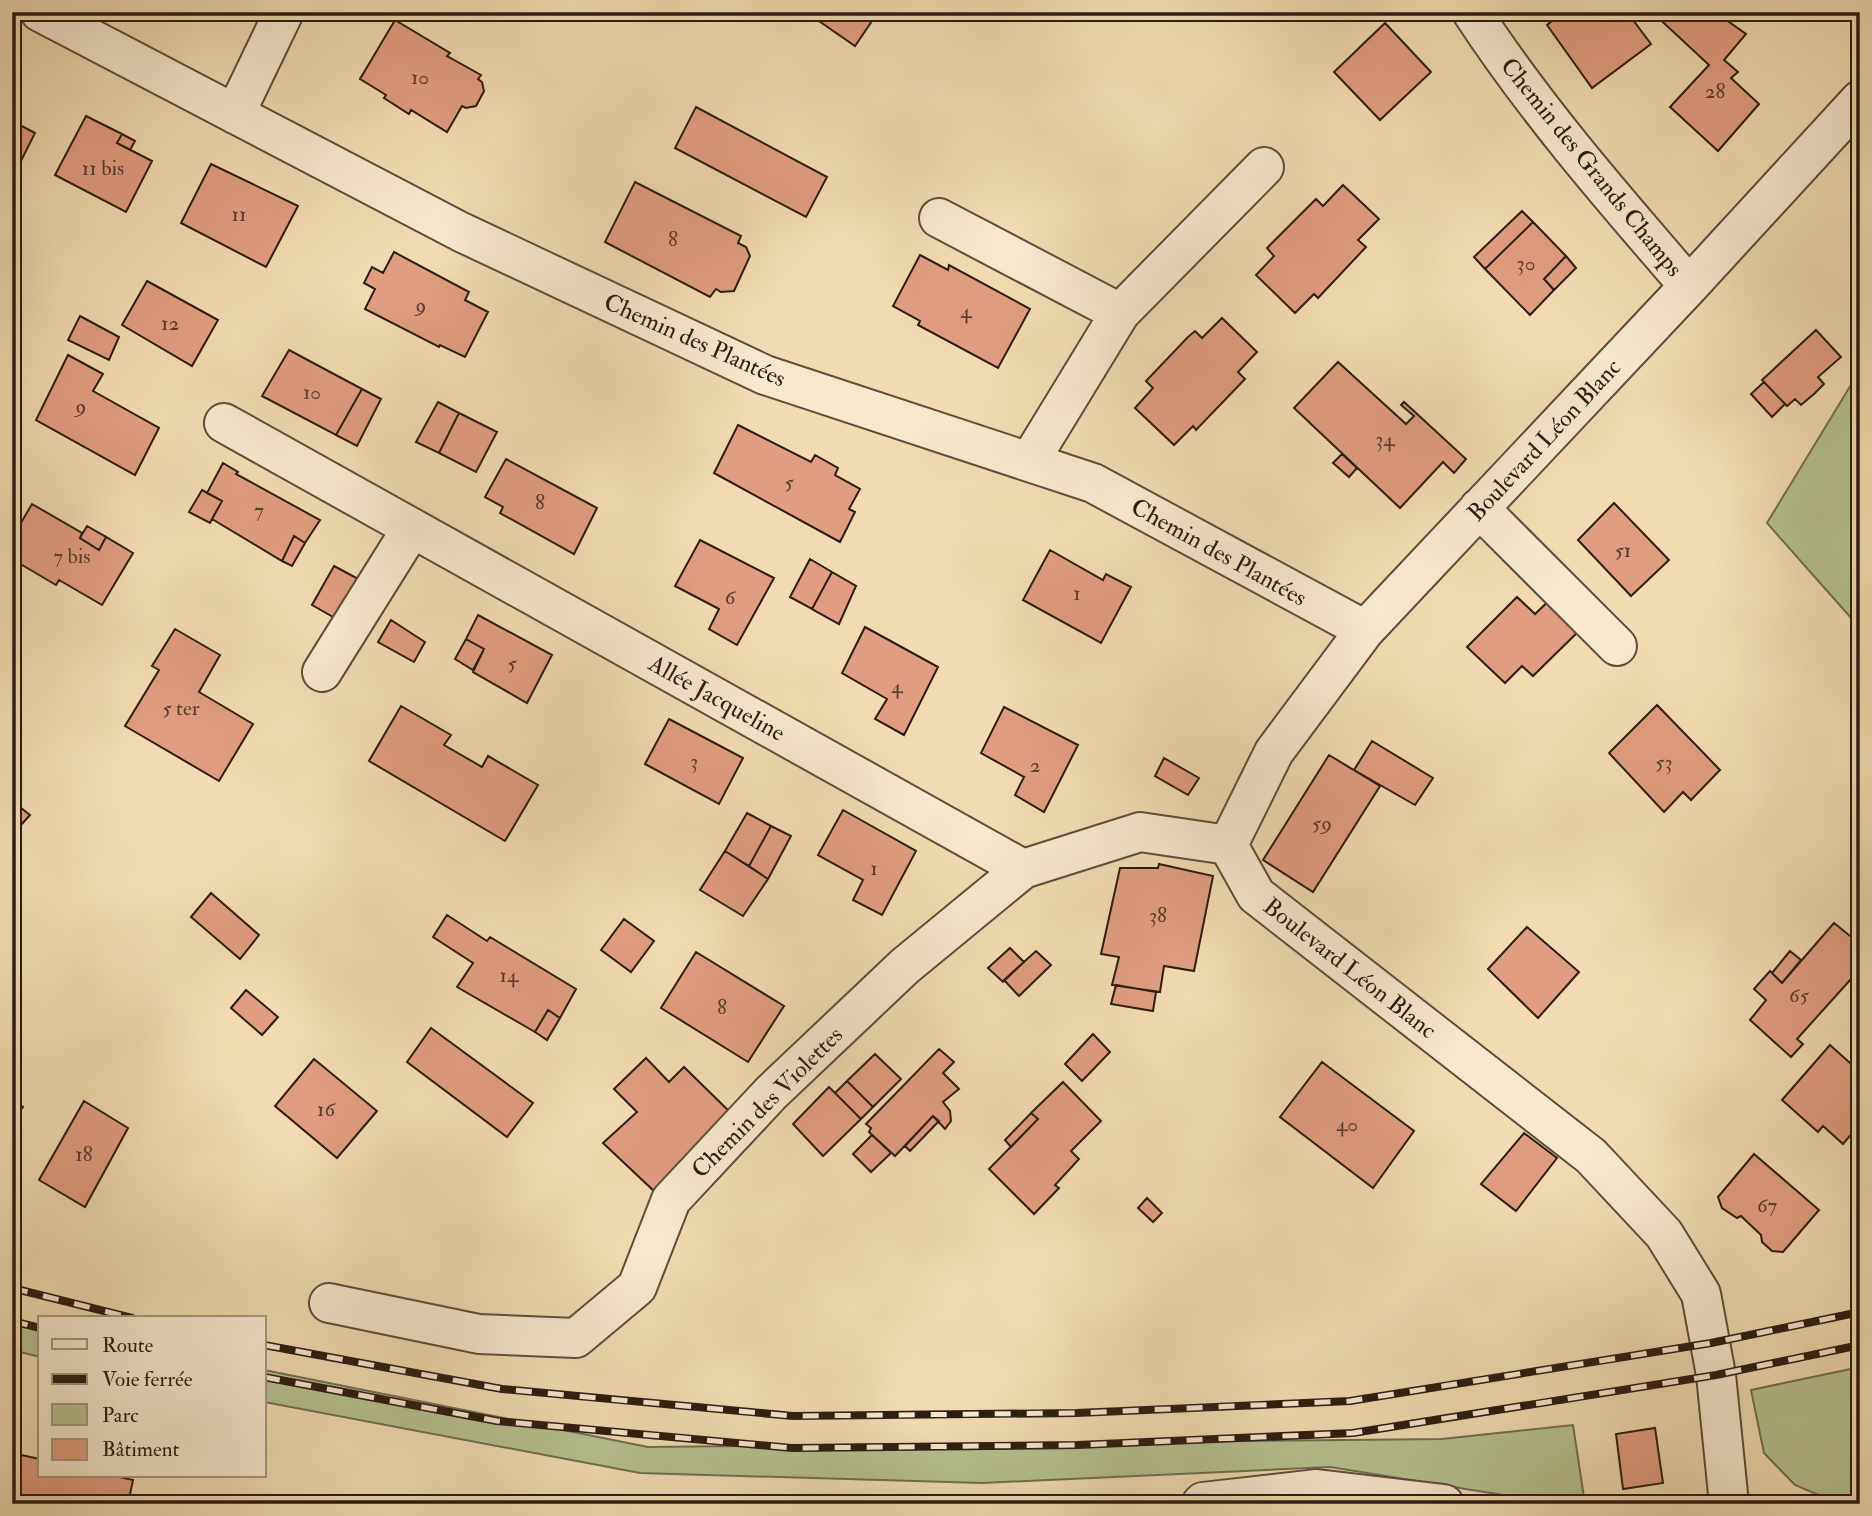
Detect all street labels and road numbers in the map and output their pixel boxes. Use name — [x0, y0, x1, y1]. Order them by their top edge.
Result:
street label: Chemin des Grands Champs — [1494, 51, 1690, 283]
street label: Chemin des Plantées — [599, 286, 791, 395]
street label: Boulevard Léon Blanc — [1461, 352, 1628, 528]
street label: Chemin des Plantées — [1125, 491, 1312, 614]
street label: Allée Jacqueline — [642, 648, 790, 749]
street label: Boulevard Léon Blanc — [1257, 891, 1443, 1046]
street label: Chemin des Violettes — [685, 1020, 850, 1185]

